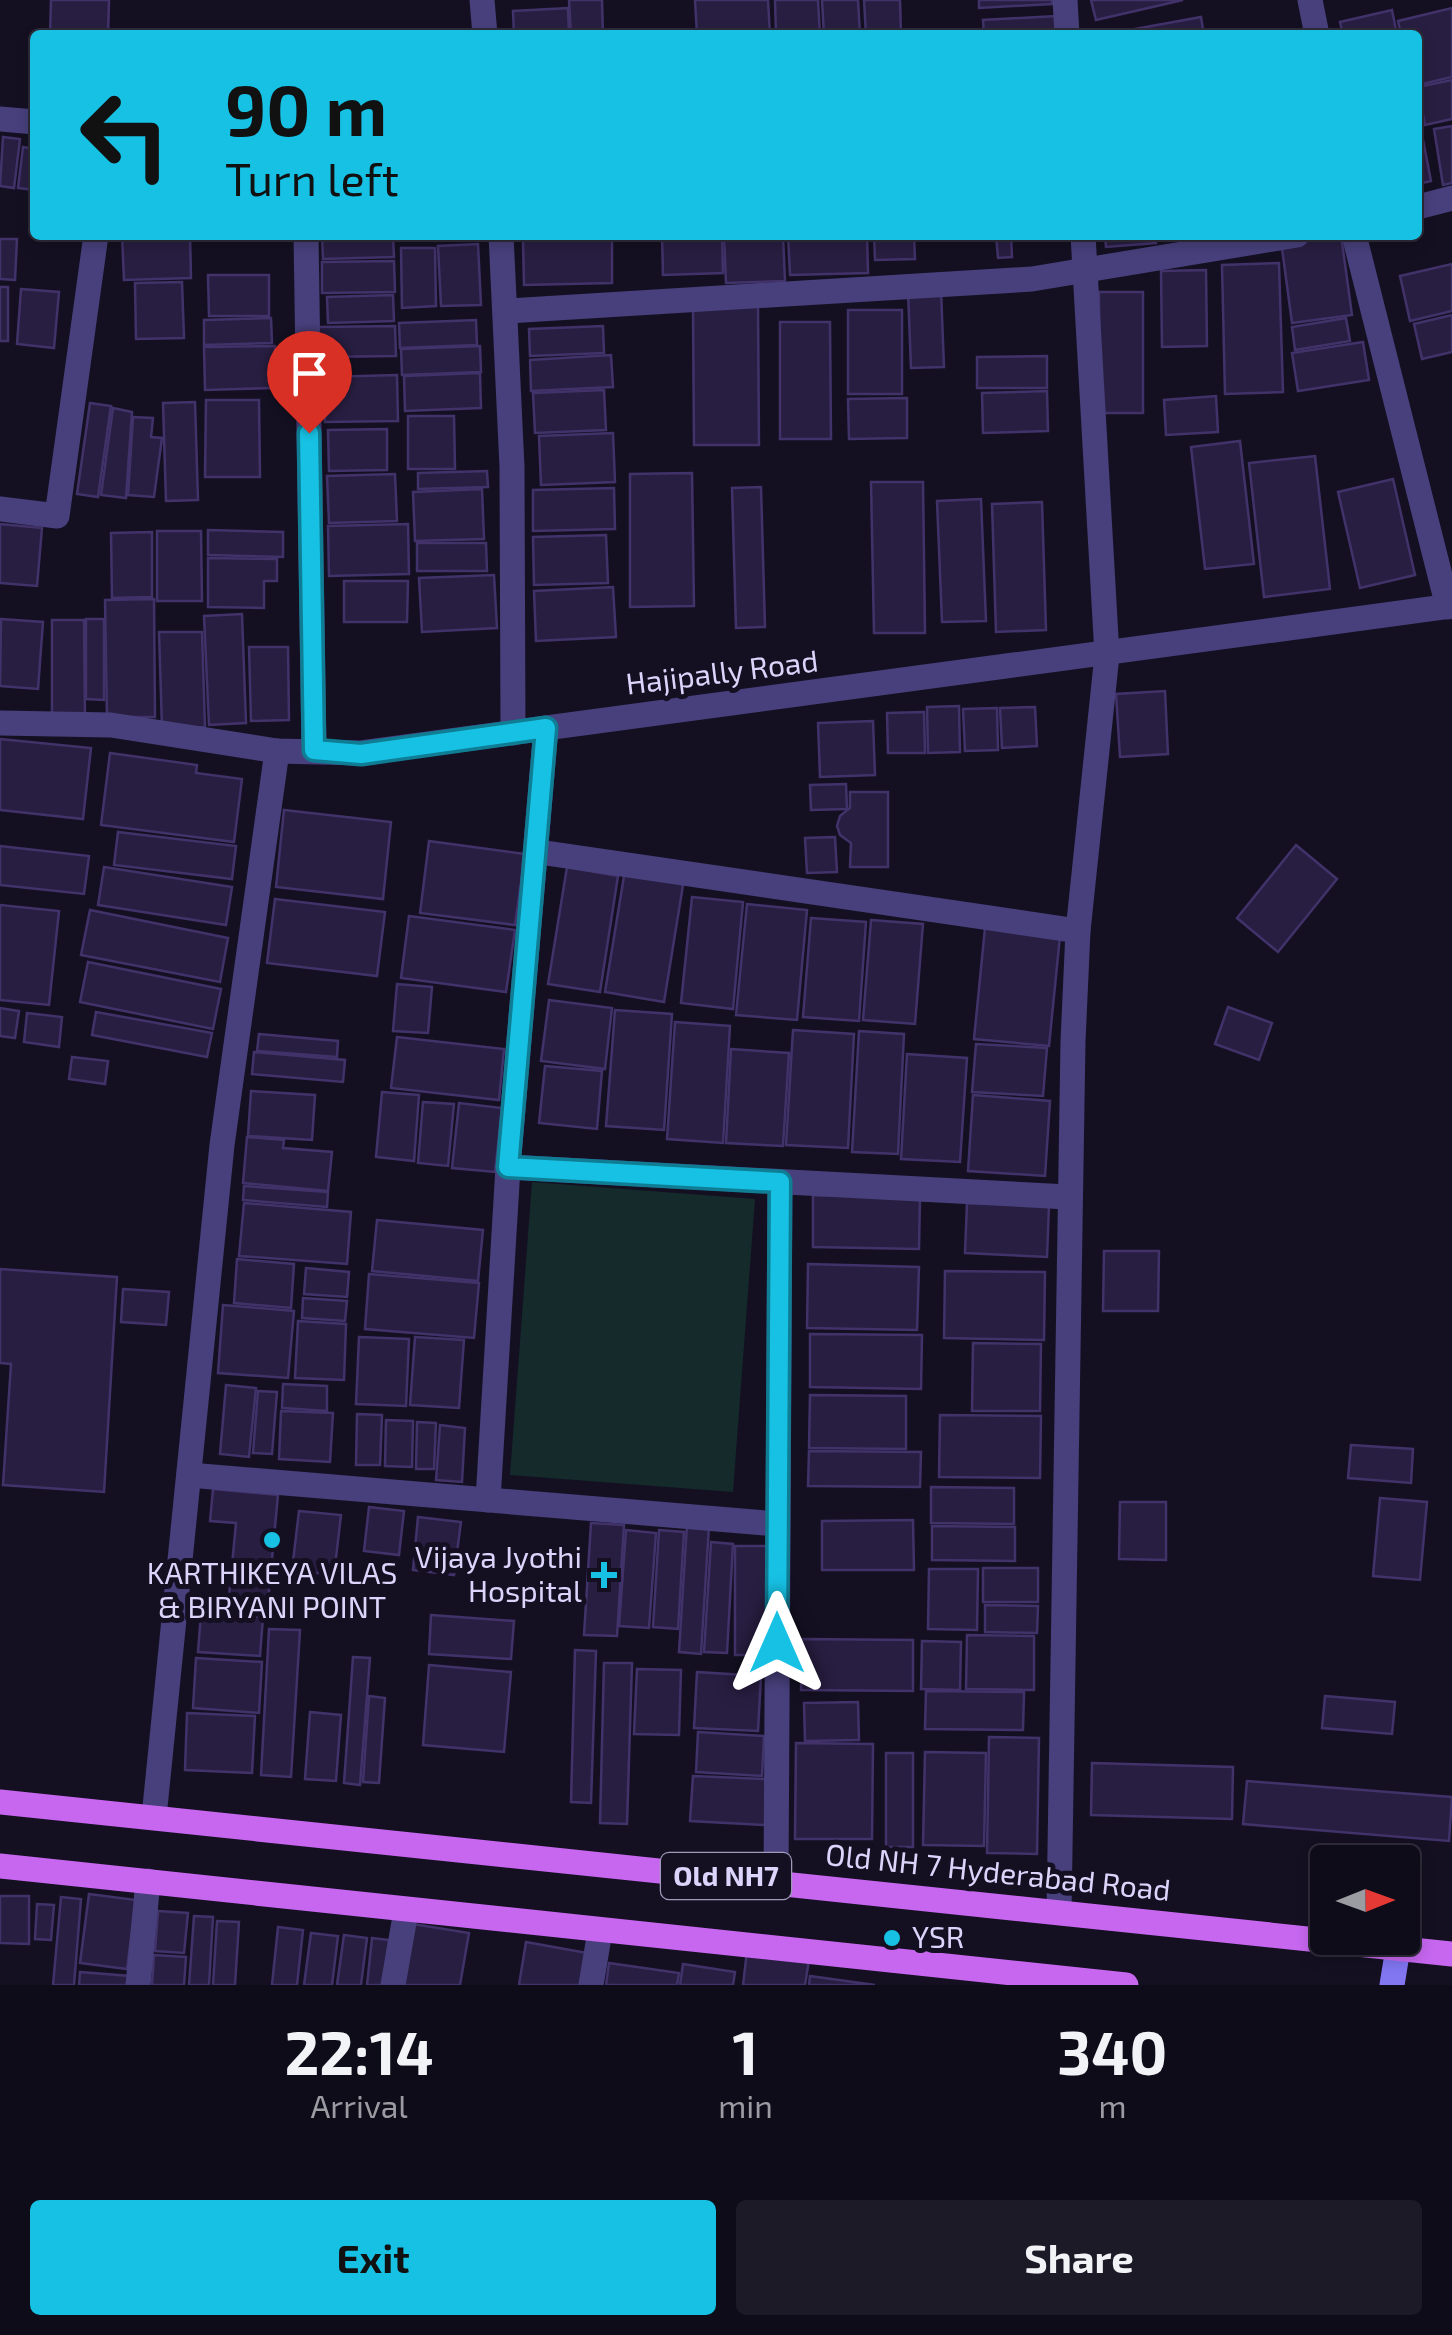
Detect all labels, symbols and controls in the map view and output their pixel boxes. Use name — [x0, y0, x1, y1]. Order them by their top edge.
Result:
text: 90 m — [225, 66, 387, 150]
icon: left — [60, 70, 190, 200]
text: Turn left — [225, 151, 399, 205]
pin — [267, 331, 352, 434]
icon: arrive — [282, 346, 337, 401]
street label: Hajipally Road — [624, 641, 820, 701]
marker: KARTHIKEYA VILAS & BIRYANI POINT — [261, 1529, 283, 1551]
place label: Vijaya Jyothi Hospital — [415, 1538, 582, 1608]
place label: KARTHIKEYA VILAS & BIRYANI POINT — [147, 1554, 397, 1624]
marker: Vijaya Jyothi Hospital — [591, 1562, 617, 1588]
position arrow — [725, 1591, 829, 1695]
street label: Old NH 7 Hyderabad Road — [824, 1835, 1173, 1907]
north arrow — [1310, 1845, 1420, 1955]
map controls — [1310, 1845, 1420, 1955]
road number: Old NH7 — [661, 1853, 791, 1899]
place label: YSR — [912, 1918, 964, 1954]
marker: YSR — [881, 1927, 903, 1949]
text: 22:14 — [285, 2015, 434, 2087]
text: 1 — [733, 2015, 759, 2087]
text: 340 — [1057, 2015, 1167, 2087]
text: Arrival — [310, 2086, 408, 2124]
text: min — [718, 2086, 773, 2124]
text: m — [1098, 2086, 1126, 2124]
button: Exit — [30, 2200, 716, 2315]
button: Share — [736, 2200, 1422, 2315]

